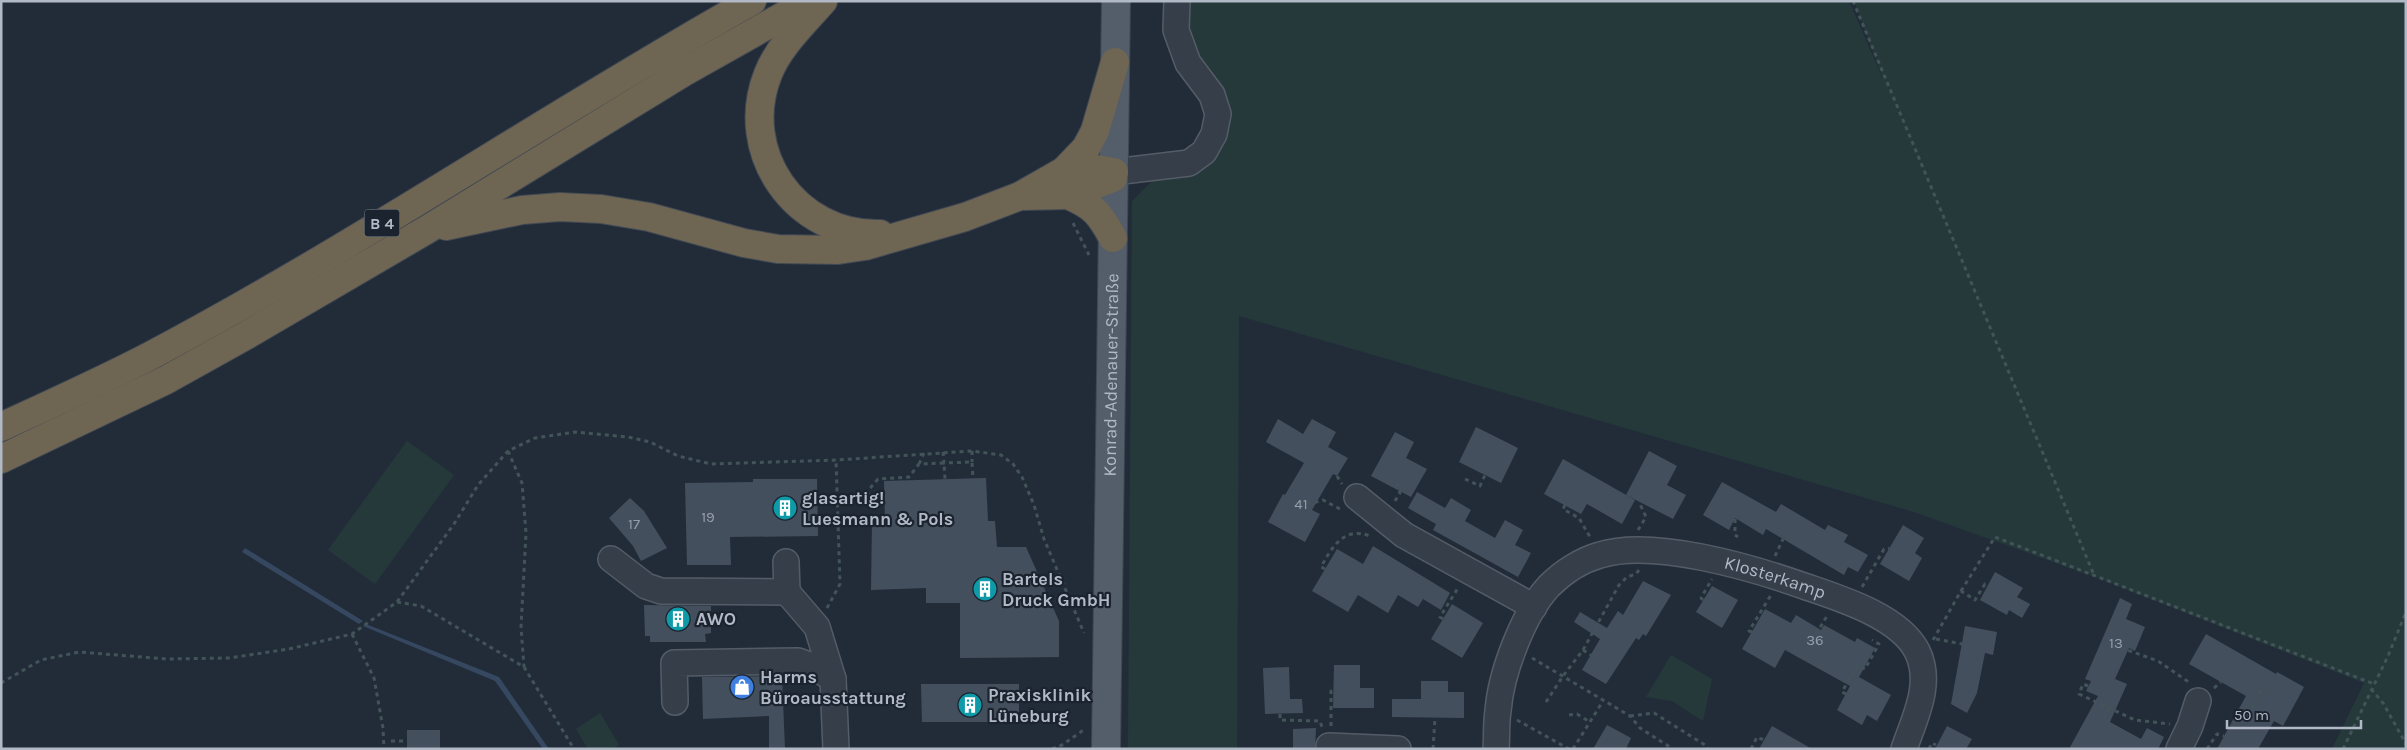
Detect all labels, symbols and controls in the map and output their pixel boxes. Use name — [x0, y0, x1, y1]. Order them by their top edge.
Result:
road number: B 4 — [364, 210, 400, 237]
street label: Konrad-Adenauer-Straße — [1099, 273, 1123, 477]
place label: glasartig! Luesmann & Pols — [802, 487, 953, 530]
building icon: glasartig! Luesmann & Pols — [772, 495, 798, 521]
house number: 41 — [1294, 495, 1308, 513]
house number: 19 — [701, 508, 715, 526]
house number: 17 — [628, 515, 640, 533]
street label: Klosterkamp — [1722, 552, 1829, 604]
place label: Bartels Druck GmbH — [1002, 568, 1110, 611]
building icon: Bartels Druck GmbH — [972, 576, 998, 602]
building icon: AWO — [665, 606, 691, 632]
place label: AWO — [696, 608, 736, 630]
house number: 36 — [1806, 631, 1824, 649]
house number: 13 — [2109, 634, 2123, 652]
place label: Harms Büroausstattung — [760, 666, 906, 709]
shop icon: Harms Büroausstattung — [729, 674, 755, 700]
place label: Praxisklinik Lüneburg — [988, 684, 1092, 727]
building icon: Praxisklinik Lüneburg — [957, 692, 983, 718]
scale bar — [2227, 698, 2361, 730]
text: 50 m — [2234, 706, 2269, 724]

